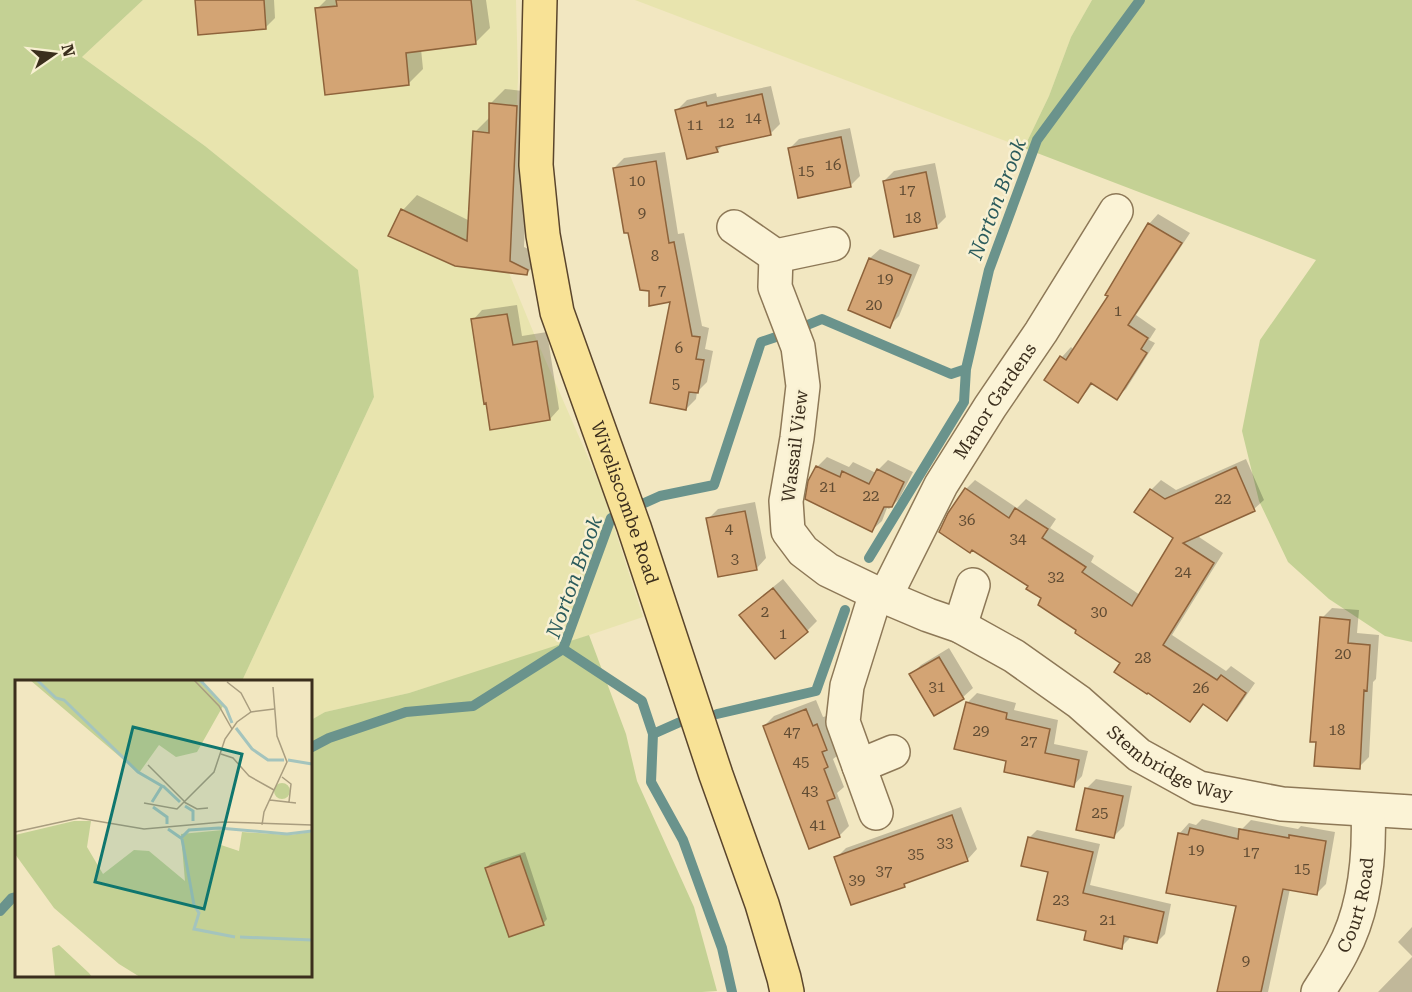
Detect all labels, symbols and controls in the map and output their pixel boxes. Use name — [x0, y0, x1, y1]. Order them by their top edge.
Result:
north arrow — [24, 24, 84, 84]
text: N — [57, 42, 79, 59]
house number: 14 — [745, 109, 762, 127]
house number: 12 — [718, 114, 734, 132]
house number: 11 — [687, 116, 703, 134]
water label: Norton Brook — [963, 135, 1031, 264]
house number: 16 — [825, 156, 841, 174]
house number: 15 — [798, 162, 814, 180]
house number: 10 — [629, 172, 645, 190]
house number: 17 — [899, 181, 915, 199]
house number: 9 — [638, 204, 646, 222]
house number: 18 — [905, 209, 921, 227]
house number: 8 — [651, 247, 659, 265]
house number: 19 — [877, 270, 893, 288]
house number: 7 — [658, 281, 666, 299]
house number: 20 — [866, 296, 882, 314]
house number: 1 — [1114, 302, 1122, 320]
house number: 6 — [675, 339, 683, 357]
street label: Manor Gardens — [949, 339, 1040, 463]
house number: 5 — [672, 375, 680, 393]
street label: Wassail View — [777, 389, 812, 503]
street label: Wiveliscombe Road — [587, 418, 663, 587]
house number: 21 — [820, 478, 836, 496]
house number: 22 — [863, 487, 879, 505]
house number: 22 — [1215, 490, 1231, 508]
house number: 36 — [959, 511, 975, 529]
water label: Norton Brook — [541, 513, 607, 642]
house number: 4 — [725, 520, 734, 538]
house number: 34 — [1010, 530, 1027, 548]
house number: 3 — [731, 550, 739, 568]
house number: 24 — [1175, 563, 1192, 581]
house number: 32 — [1048, 568, 1064, 586]
house number: 2 — [761, 603, 769, 621]
house number: 30 — [1091, 603, 1107, 621]
house number: 1 — [779, 625, 787, 643]
house number: 20 — [1335, 645, 1351, 663]
house number: 28 — [1135, 649, 1151, 667]
house number: 31 — [929, 678, 945, 696]
house number: 26 — [1193, 679, 1209, 697]
inset map — [15, 680, 312, 977]
street label: Stembridge Way — [1103, 721, 1235, 804]
house number: 18 — [1329, 721, 1345, 739]
house number: 29 — [973, 722, 989, 740]
house number: 47 — [784, 723, 800, 741]
house number: 27 — [1021, 732, 1037, 750]
house number: 45 — [793, 753, 809, 771]
house number: 43 — [802, 782, 818, 800]
house number: 25 — [1092, 804, 1108, 822]
house number: 41 — [810, 816, 826, 834]
house number: 33 — [937, 834, 953, 852]
house number: 19 — [1188, 841, 1204, 859]
house number: 17 — [1243, 843, 1259, 861]
house number: 35 — [908, 845, 924, 863]
street label: Court Road — [1332, 856, 1377, 956]
house number: 15 — [1294, 860, 1310, 878]
house number: 37 — [876, 862, 892, 880]
house number: 39 — [849, 871, 865, 889]
house number: 23 — [1053, 891, 1069, 909]
house number: 21 — [1100, 911, 1116, 929]
house number: 9 — [1242, 952, 1250, 970]

